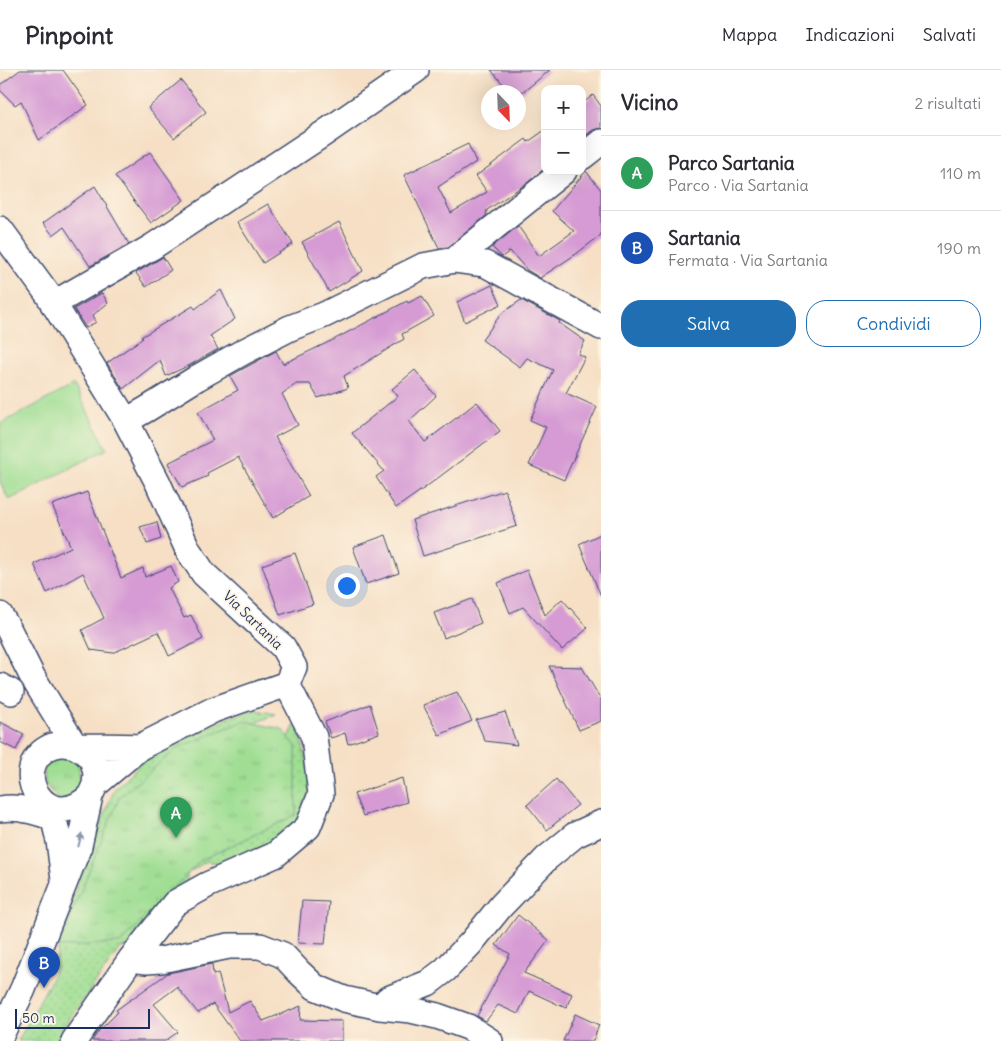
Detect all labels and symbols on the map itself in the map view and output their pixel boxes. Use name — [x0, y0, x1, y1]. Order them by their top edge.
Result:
north arrow — [481, 85, 526, 130]
your location — [334, 573, 360, 599]
street label: Via Sartania — [219, 587, 287, 653]
pin: A — [160, 797, 192, 838]
one-way arrow — [76, 833, 84, 848]
pin: B — [28, 947, 60, 988]
scale bar — [15, 1006, 150, 1029]

